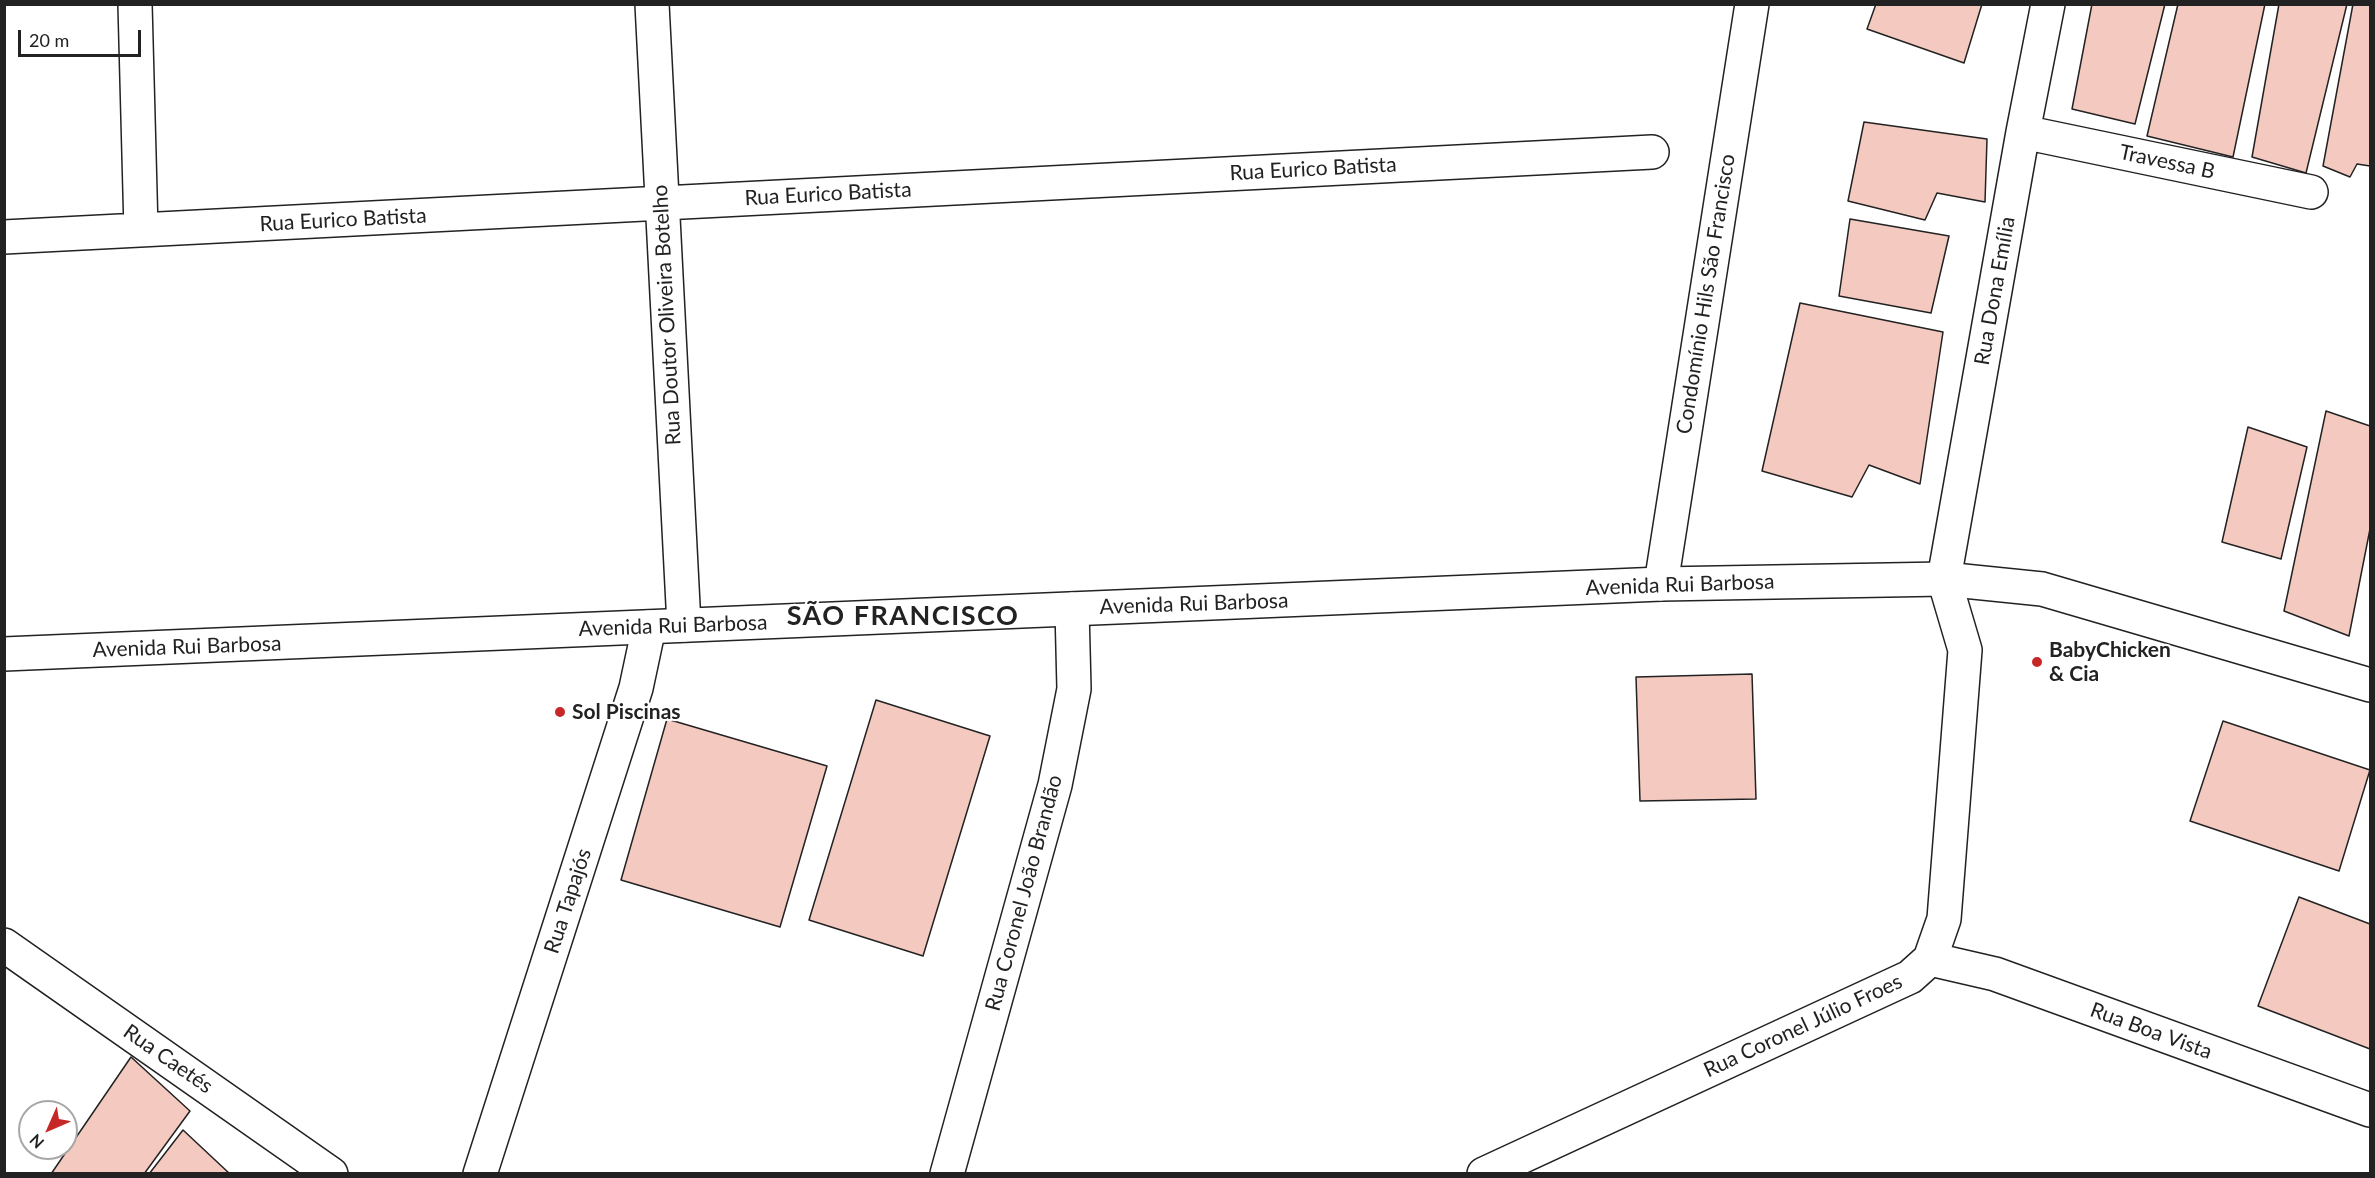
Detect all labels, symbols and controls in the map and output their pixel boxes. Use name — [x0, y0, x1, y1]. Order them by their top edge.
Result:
scale bar — [21, 18, 144, 56]
text: 20 m — [29, 29, 69, 51]
street label: Travessa B — [2117, 140, 2217, 184]
street label: Rua Eurico Batista — [1229, 152, 1397, 186]
street label: Condomínio Hils São Francisco — [1671, 152, 1741, 436]
street label: Rua Eurico Batista — [744, 177, 912, 211]
street label: Rua Doutor Oliveira Botelho — [648, 184, 686, 446]
street label: Rua Eurico Batista — [259, 203, 427, 237]
street label: Rua Dona Emília — [1970, 215, 2020, 367]
street label: Avenida Rui Barbosa — [1585, 569, 1775, 601]
street label: Avenida Rui Barbosa — [1099, 588, 1289, 620]
district label: SÃO FRANCISCO — [787, 600, 1019, 632]
street label: Avenida Rui Barbosa — [578, 610, 768, 642]
street label: Avenida Rui Barbosa — [92, 631, 282, 663]
place label: BabyChicken & Cia — [2049, 637, 2171, 687]
marker: BabyChicken & Cia — [2030, 655, 2044, 669]
place label: Sol Piscinas — [572, 699, 681, 725]
marker: Sol Piscinas — [553, 705, 567, 719]
street label: Rua Coronel João Brandão — [980, 772, 1068, 1014]
street label: Rua Tapajós — [539, 845, 597, 957]
street label: Rua Coronel Júlio Froes — [1700, 969, 1906, 1083]
street label: Rua Boa Vista — [2087, 997, 2215, 1065]
street label: Rua Caetés — [118, 1019, 218, 1099]
north arrow — [18, 1100, 78, 1160]
text: N — [25, 1131, 47, 1153]

